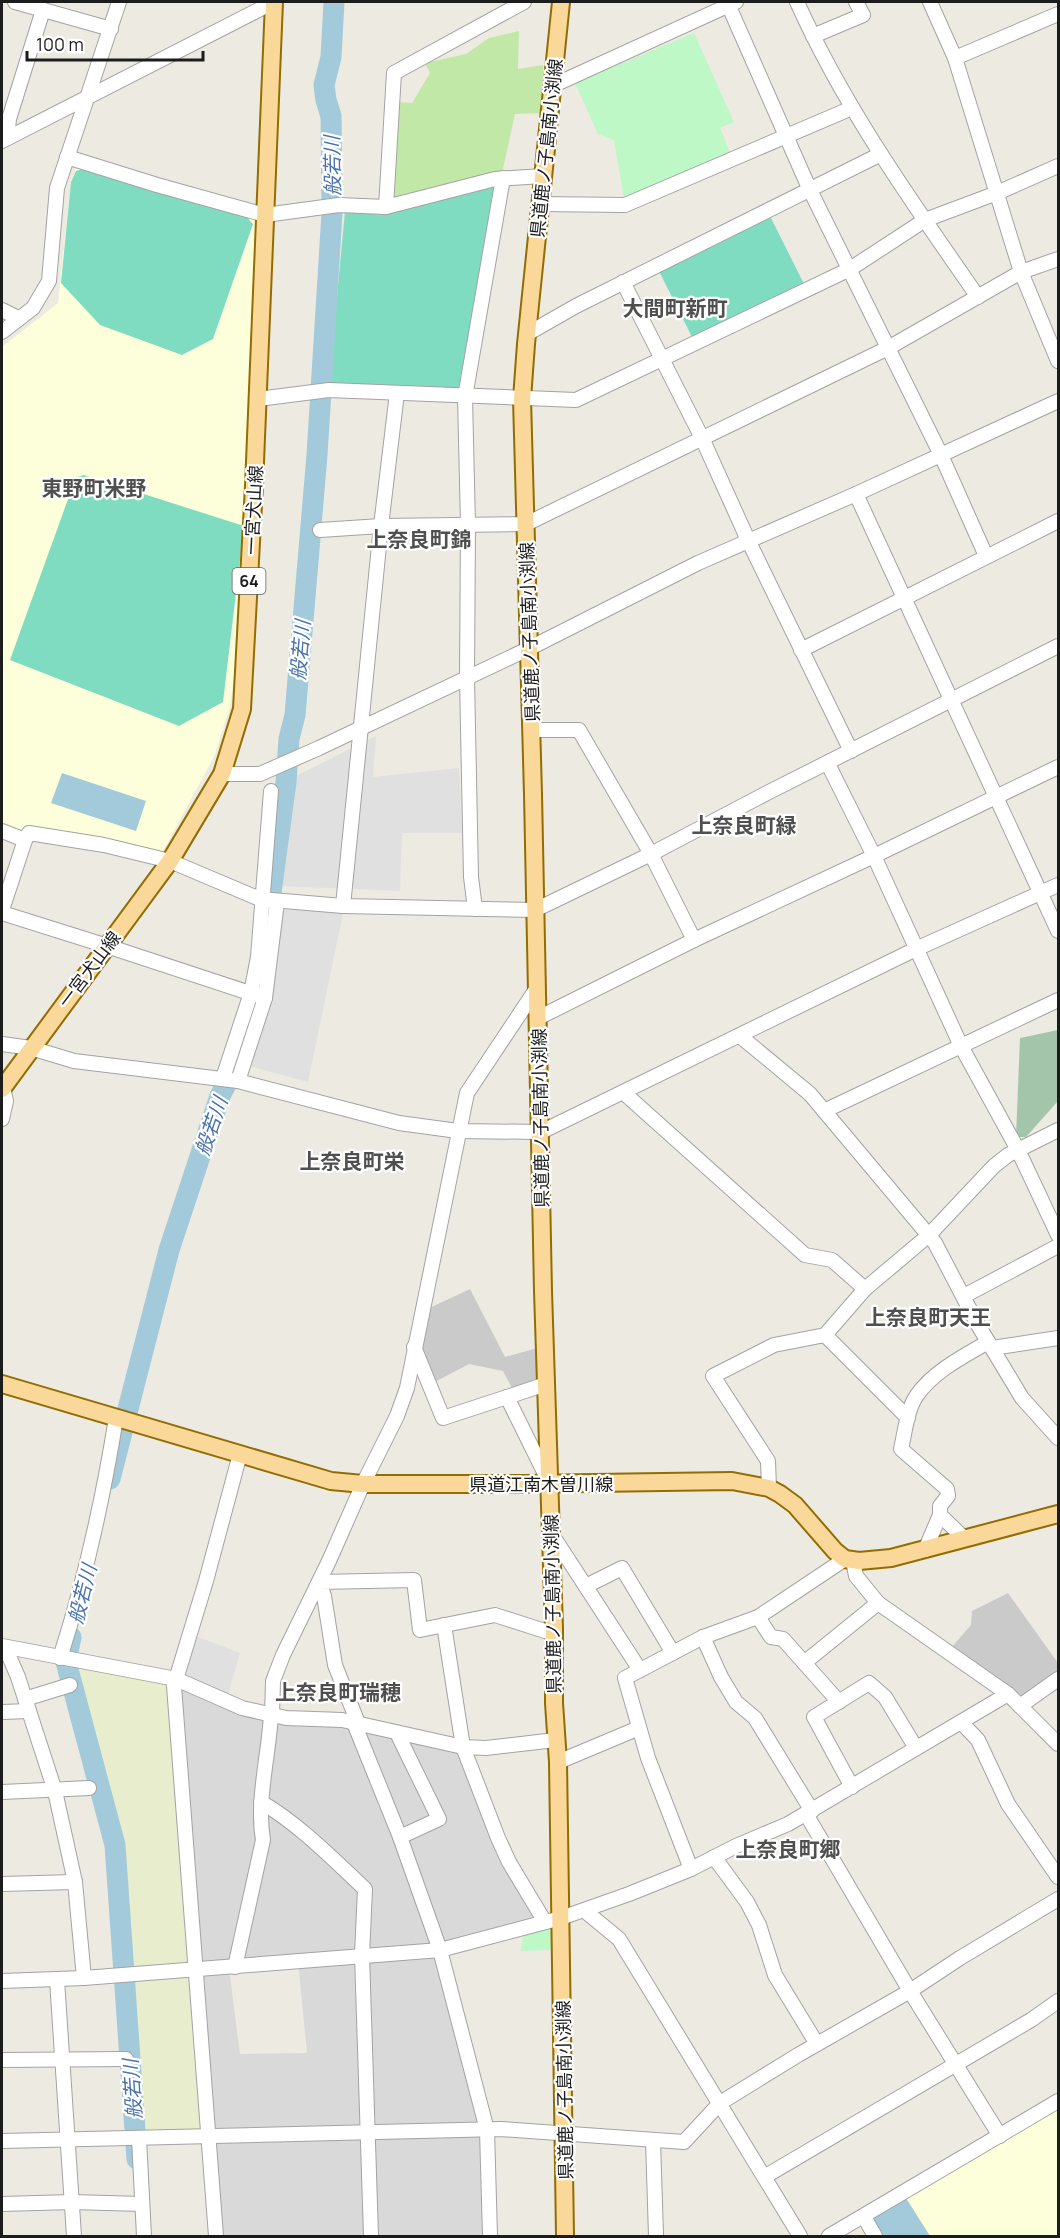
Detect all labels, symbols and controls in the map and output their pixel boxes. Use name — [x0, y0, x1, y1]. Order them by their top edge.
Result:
scale bar — [27, 24, 202, 62]
text: 100 m — [36, 32, 84, 56]
street label: 県道鹿ノ子島南小渕線 — [525, 57, 567, 239]
water label: 般若川 — [318, 134, 346, 196]
district label: 大間町新町 — [623, 294, 728, 322]
street label: 一宮犬山線 — [239, 464, 267, 556]
district label: 東野町米野 — [42, 474, 147, 502]
district label: 上奈良町錦 — [367, 525, 472, 553]
street label: 県道鹿ノ子島南小渕線 — [514, 542, 544, 722]
road number: 64 — [232, 568, 266, 594]
water label: 般若川 — [284, 617, 316, 681]
district label: 上奈良町緑 — [692, 811, 797, 839]
street label: 一宮犬山線 — [52, 926, 126, 1012]
street label: 県道鹿ノ子島南小渕線 — [526, 1028, 554, 1208]
water label: 般若川 — [188, 1091, 234, 1159]
district label: 上奈良町栄 — [300, 1147, 405, 1175]
district label: 上奈良町天王 — [865, 1303, 991, 1331]
street label: 県道江南木曽川線 — [469, 1472, 613, 1496]
street label: 県道鹿ノ子島南小渕線 — [538, 1514, 566, 1694]
water label: 般若川 — [62, 1560, 103, 1626]
district label: 上奈良町瑞穂 — [275, 1678, 401, 1706]
district label: 上奈良町郷 — [736, 1835, 841, 1863]
street label: 県道鹿ノ子島南小渕線 — [550, 2000, 578, 2180]
water label: 般若川 — [116, 2056, 148, 2120]

